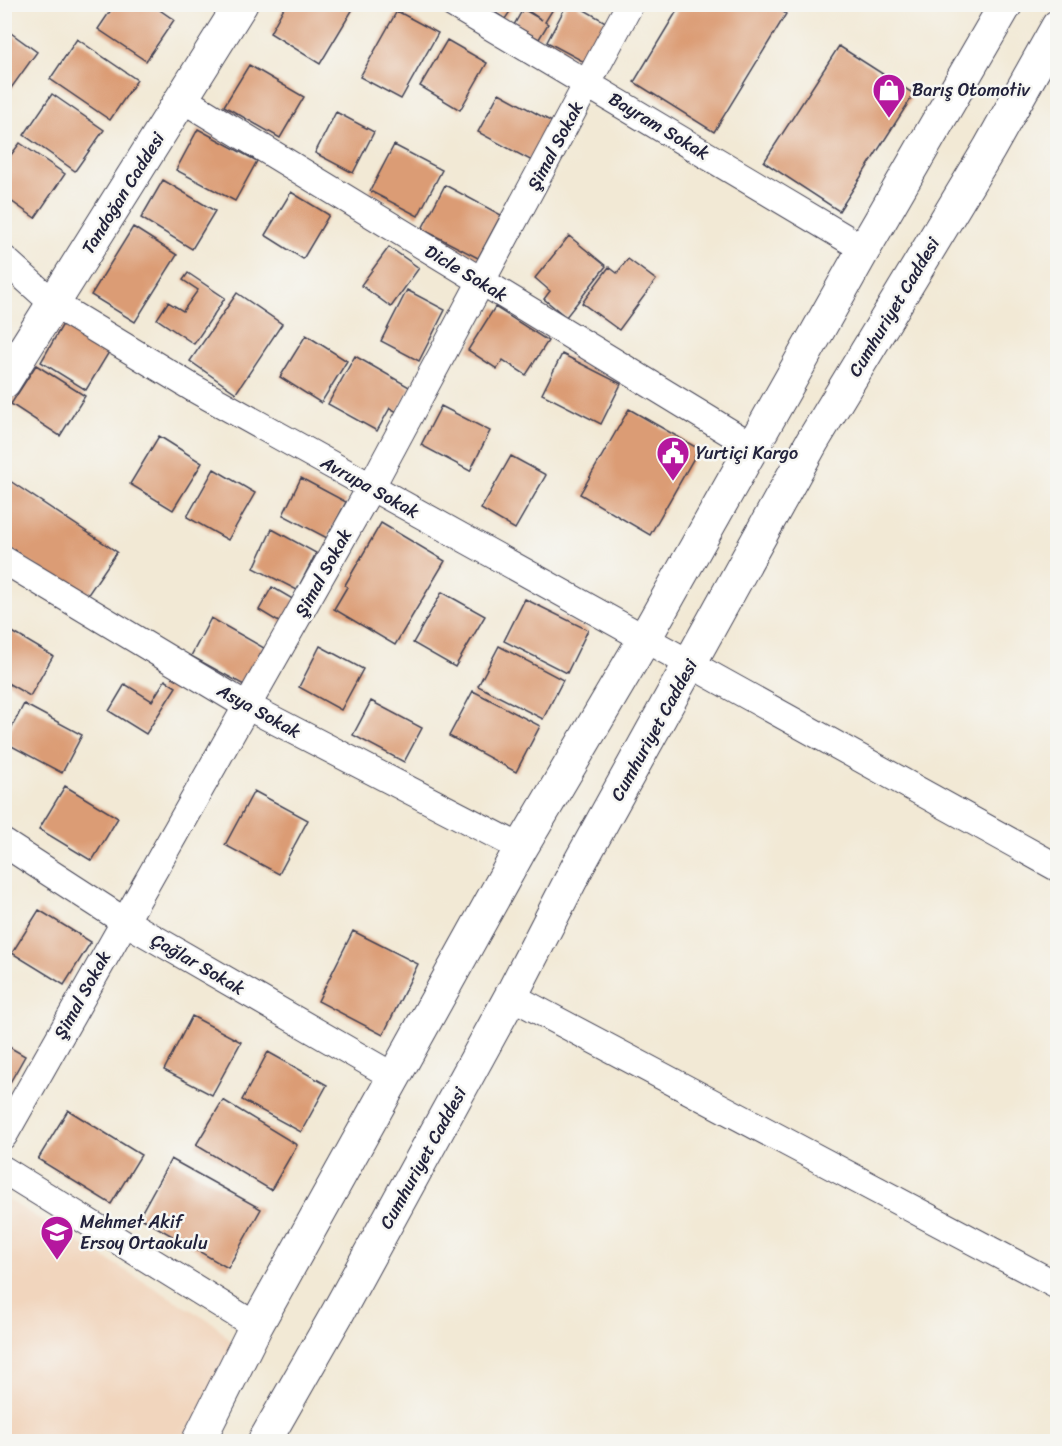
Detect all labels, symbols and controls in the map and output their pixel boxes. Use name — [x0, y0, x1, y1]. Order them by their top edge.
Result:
shop icon: Barış Otomotiv — [871, 72, 907, 119]
place label: Barış Otomotiv — [912, 74, 1032, 106]
street label: Bayram Sokak — [602, 83, 716, 169]
street label: Şimal Sokak — [518, 95, 592, 196]
street label: Tandoğan Caddesi — [73, 125, 174, 260]
street label: Cumhuriyet Caddesi — [839, 230, 949, 383]
street label: Dicle Sokak — [418, 236, 514, 311]
public building icon: Yurtiçi Kargo — [655, 435, 691, 482]
place label: Yurtiçi Kargo — [696, 437, 798, 469]
street label: Avrupa Sokak — [314, 446, 426, 528]
street label: Şimal Sokak — [285, 522, 361, 623]
street label: Cumhuriyet Caddesi — [602, 652, 707, 807]
street label: Asya Sokak — [210, 674, 307, 747]
street label: Çağlar Sokak — [145, 924, 251, 1004]
street label: Şimal Sokak — [44, 944, 120, 1045]
street label: Cumhuriyet Caddesi — [371, 1080, 476, 1235]
place label: Mehmet Akif Ersoy Ortaokulu — [80, 1206, 208, 1259]
school or university icon: Mehmet Akif Ersoy Ortaokulu — [39, 1214, 75, 1261]

